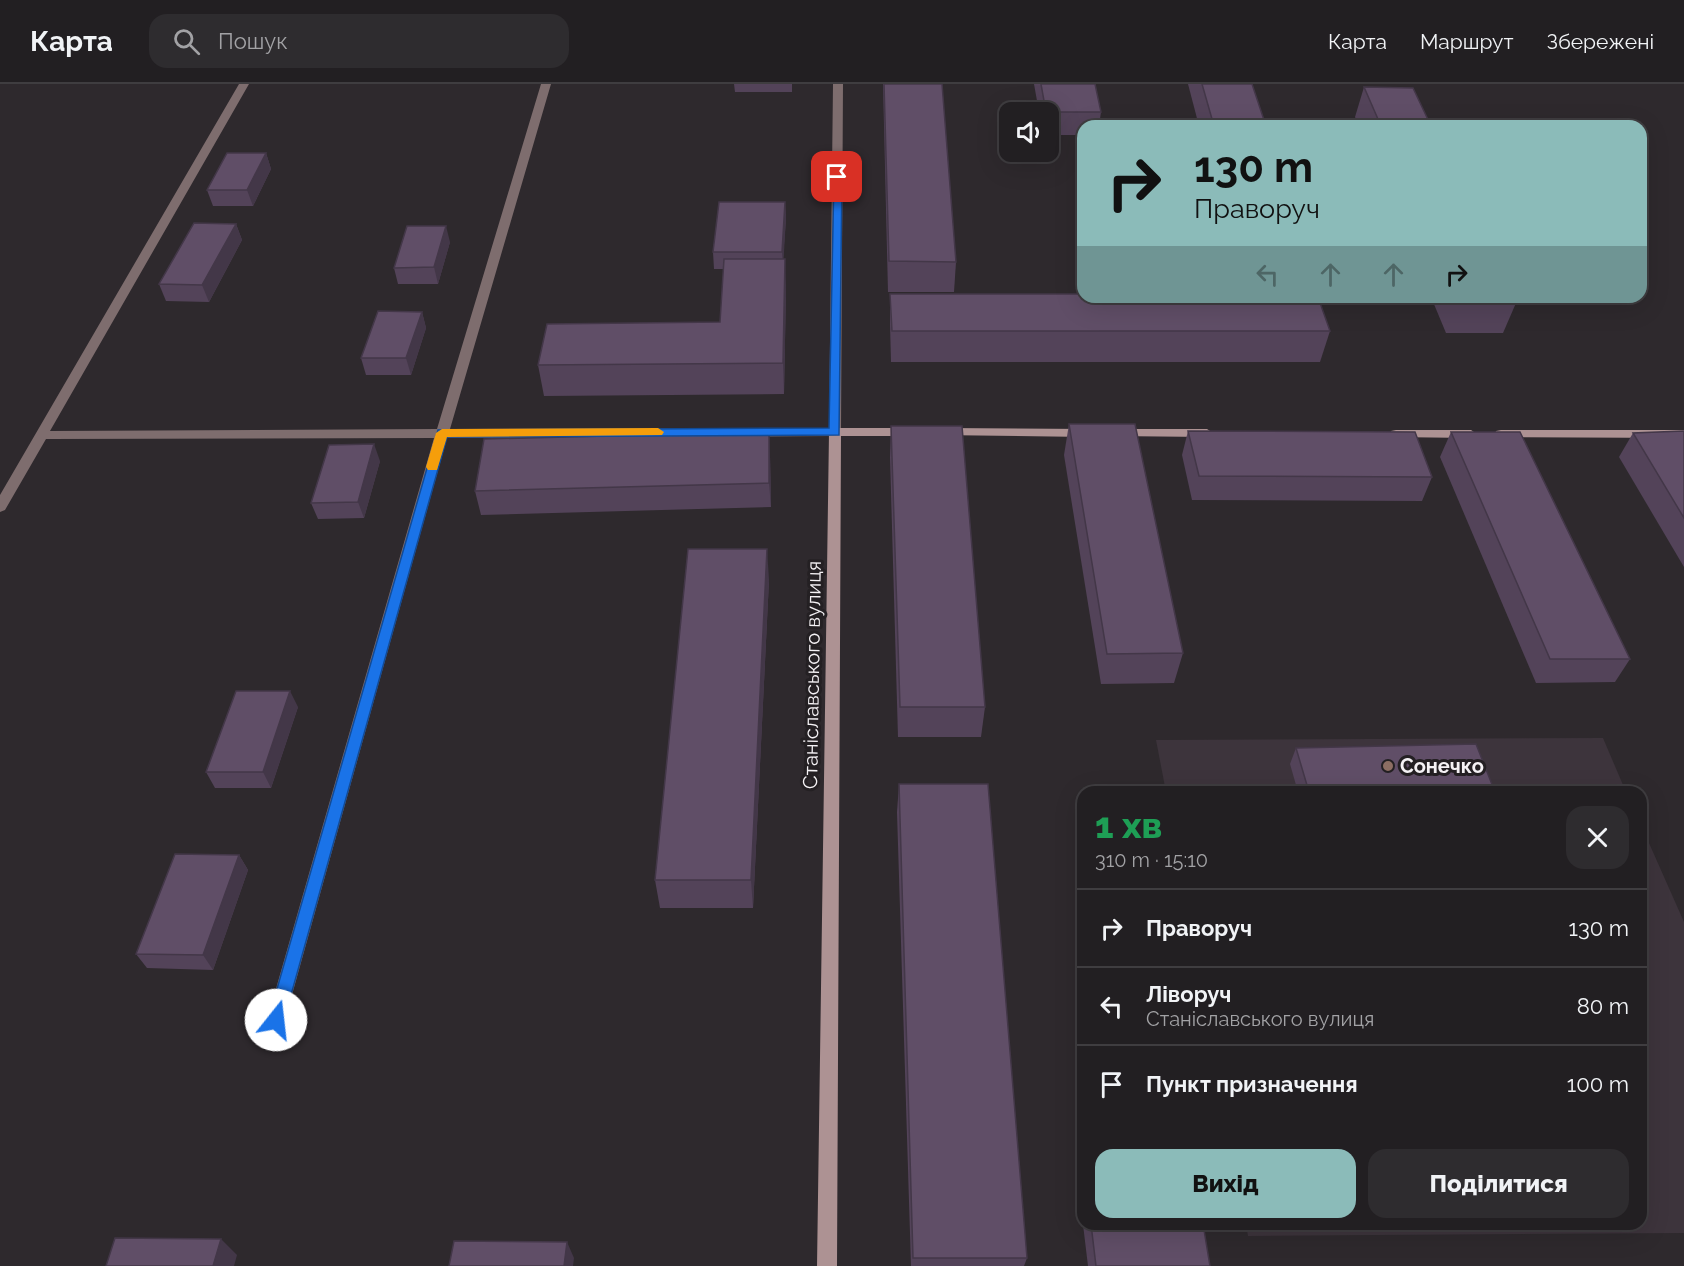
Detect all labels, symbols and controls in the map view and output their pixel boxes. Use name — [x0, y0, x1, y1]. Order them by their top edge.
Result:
search box — [149, 14, 569, 68]
text: Карта — [30, 25, 113, 58]
icon: search — [170, 25, 203, 58]
text: Пошук — [218, 28, 288, 54]
text: Карта — [1328, 29, 1387, 54]
text: Маршрут — [1420, 29, 1513, 54]
text: Збережені — [1546, 29, 1654, 54]
map controls — [999, 102, 1059, 162]
button: sound — [999, 102, 1059, 162]
text: 130 m — [1194, 143, 1313, 192]
icon: right — [1095, 144, 1173, 222]
pin — [811, 151, 862, 202]
icon: arrive — [820, 160, 853, 193]
text: Праворуч — [1194, 193, 1320, 224]
icon: left — [1251, 258, 1284, 291]
icon: ahead — [1314, 258, 1347, 291]
icon: ahead — [1377, 258, 1410, 291]
icon: right — [1440, 258, 1473, 291]
street label: Станіславського вулиця — [798, 561, 826, 789]
place label: Сонечко — [1400, 754, 1484, 778]
marker: Сонечко — [1381, 759, 1395, 773]
text: 1 хв — [1095, 804, 1162, 846]
button: close — [1566, 806, 1629, 869]
text: 310 m · 15:10 — [1095, 848, 1208, 872]
icon: right — [1095, 912, 1128, 945]
text: Праворуч — [1146, 915, 1252, 941]
text: 130 m — [1569, 915, 1629, 941]
text: Ліворуч — [1146, 981, 1231, 1007]
position arrow — [244, 988, 308, 1052]
icon: left — [1095, 990, 1128, 1023]
text: 80 m — [1577, 993, 1629, 1019]
text: Станіславського вулиця — [1146, 1007, 1374, 1031]
icon: arrive — [1095, 1068, 1128, 1101]
text: Пункт призначення — [1146, 1071, 1358, 1097]
text: 100 m — [1567, 1071, 1629, 1097]
button: Вихід — [1095, 1149, 1356, 1218]
button: Поділитися — [1368, 1149, 1629, 1218]

